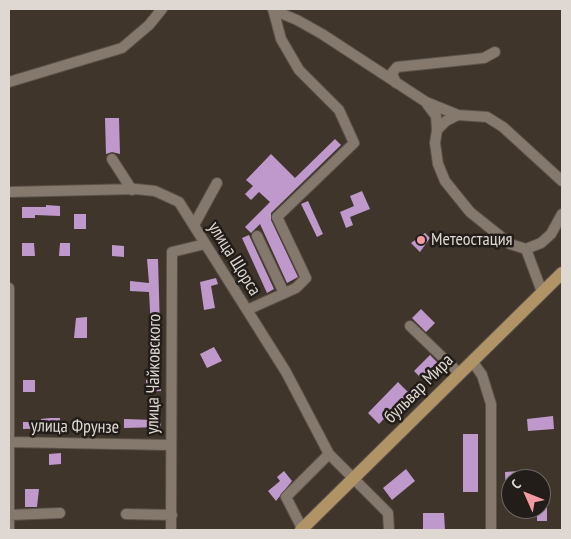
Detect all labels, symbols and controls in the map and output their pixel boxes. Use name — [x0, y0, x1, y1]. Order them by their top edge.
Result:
street label: улица Щорса — [203, 218, 265, 300]
place label: Метеостация — [431, 229, 513, 251]
marker: Метеостация — [415, 234, 427, 246]
street label: улица Чайковского — [142, 314, 166, 434]
street label: бульвар Мира — [380, 350, 458, 428]
street label: улица Фрунзе — [31, 415, 119, 439]
north arrow — [501, 469, 551, 519]
text: С — [507, 476, 525, 493]

